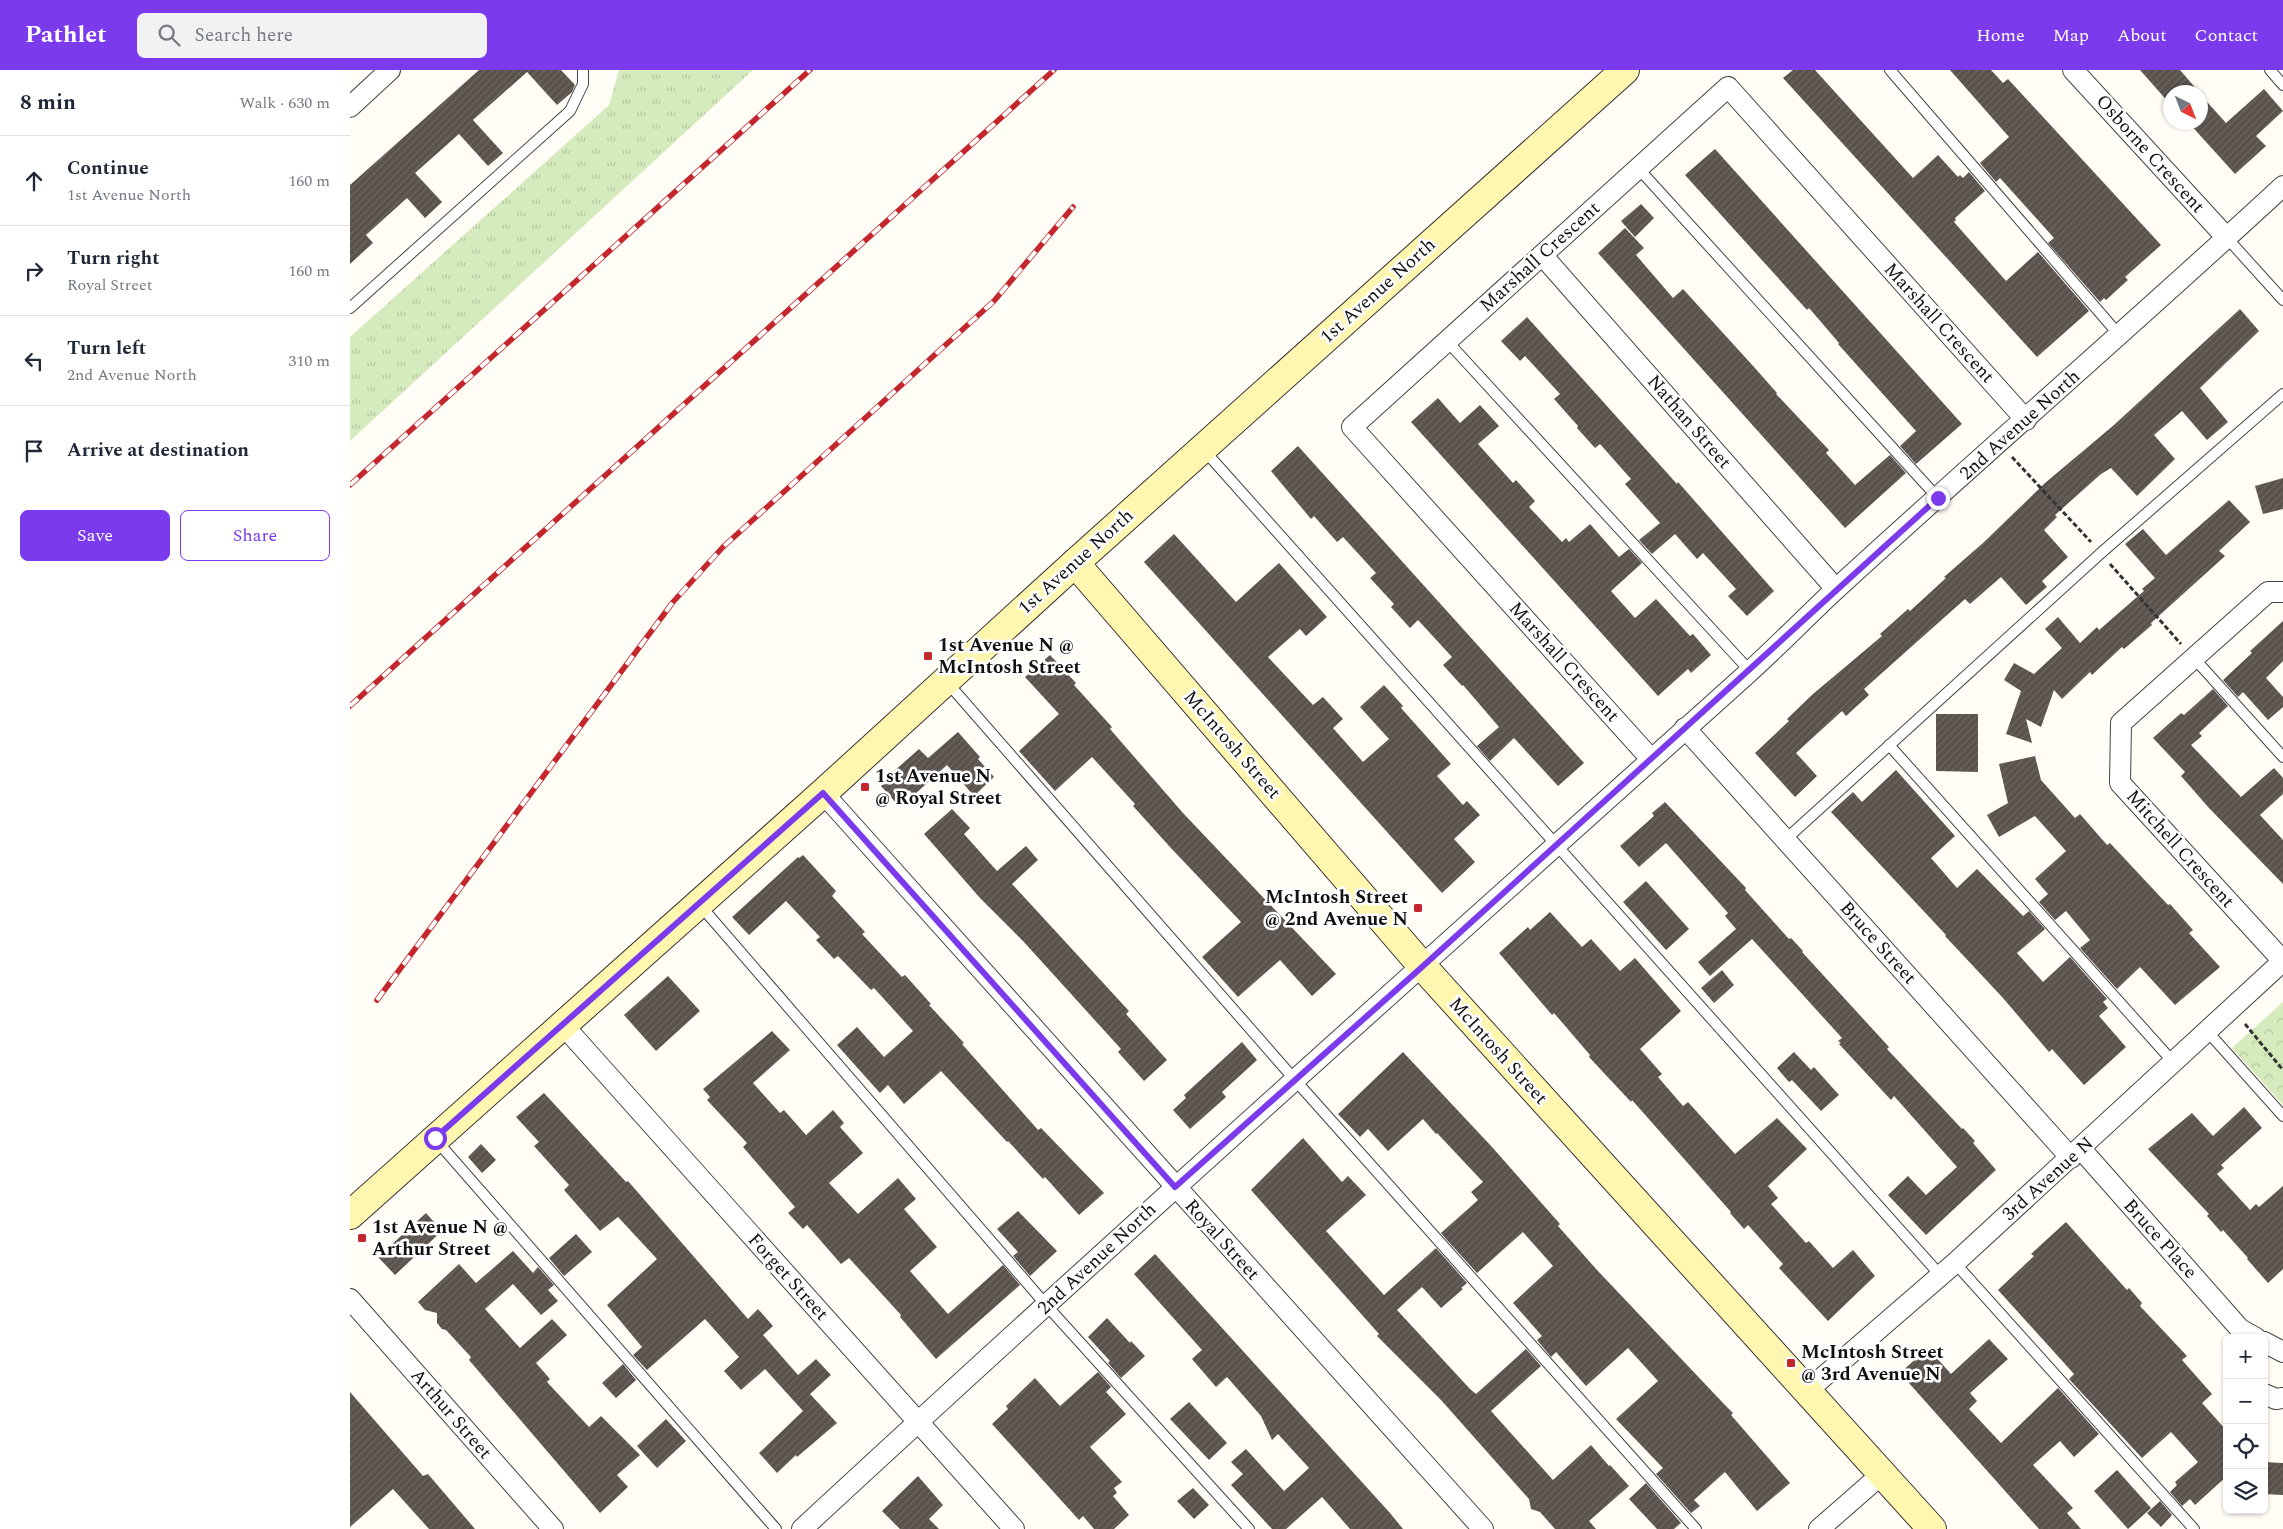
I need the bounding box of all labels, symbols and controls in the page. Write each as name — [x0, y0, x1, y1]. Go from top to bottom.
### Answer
search box — [137, 13, 487, 58]
text: Pathlet — [25, 17, 107, 53]
icon: search — [155, 21, 183, 49]
text: Search here — [195, 21, 293, 50]
text: Home — [1976, 22, 2025, 49]
text: Map — [2053, 22, 2089, 49]
text: About — [2117, 22, 2167, 49]
text: Contact — [2195, 22, 2258, 49]
north arrow — [2163, 85, 2208, 130]
text: 8 min — [20, 87, 76, 119]
street label: Osborne Crescent — [2088, 88, 2212, 220]
text: Walk · 630 m — [239, 91, 330, 115]
text: Continue — [67, 154, 149, 183]
icon: ahead — [20, 167, 48, 195]
text: 160 m — [288, 169, 330, 193]
text: 1st Avenue North — [67, 183, 191, 207]
street label: Marshall Crescent — [1473, 194, 1607, 319]
street label: 1st Avenue North — [1314, 231, 1442, 351]
text: Turn right — [67, 244, 160, 273]
street label: Marshall Crescent — [1877, 256, 2002, 390]
icon: right — [20, 257, 48, 285]
text: 160 m — [288, 259, 330, 283]
text: Royal Street — [67, 273, 152, 297]
text: Turn left — [67, 334, 146, 363]
icon: left — [20, 347, 48, 375]
text: 310 m — [288, 349, 330, 373]
text: 2nd Avenue North — [67, 363, 197, 387]
street label: 2nd Avenue North — [1953, 363, 2087, 487]
street label: Nathan Street — [1640, 368, 1738, 476]
text: Arrive at destination — [67, 436, 249, 465]
icon: arrive — [20, 437, 48, 465]
route end — [1927, 487, 1950, 510]
street label: 1st Avenue North — [1012, 502, 1140, 622]
button: Save — [20, 510, 170, 561]
button: Share — [180, 510, 330, 561]
street label: Marshall Crescent — [1502, 595, 1627, 729]
place label: 1st Avenue N @ McIntosh Street — [938, 631, 1081, 682]
marker: 1st Avenue N @ McIntosh Street — [922, 650, 934, 662]
street label: McIntosh Street — [1176, 684, 1288, 806]
place label: 1st Avenue N @ Royal Street — [875, 762, 1002, 813]
marker: 1st Avenue N @ Royal Street — [859, 781, 871, 793]
street label: Mitchell Crescent — [2119, 783, 2241, 915]
place label: McIntosh Street @ 2nd Avenue N — [1265, 883, 1408, 934]
street label: Bruce Street — [1833, 895, 1924, 991]
marker: McIntosh Street @ 2nd Avenue N — [1412, 902, 1424, 914]
street label: McIntosh Street — [1442, 991, 1555, 1112]
route start — [424, 1127, 447, 1150]
street label: 3rd Avenue N — [1996, 1130, 2100, 1228]
street label: Bruce Place — [2116, 1192, 2204, 1286]
street label: Royal Street — [1177, 1193, 1267, 1288]
street label: 2nd Avenue North — [1031, 1196, 1163, 1322]
place label: 1st Avenue N @ Arthur Street — [372, 1213, 508, 1264]
street label: Forget Street — [741, 1227, 836, 1328]
marker: 1st Avenue N @ Arthur Street — [356, 1232, 368, 1244]
map controls — [2223, 1334, 2268, 1514]
button: + — [2223, 1334, 2268, 1379]
place label: McIntosh Street @ 3rd Avenue N — [1801, 1338, 1944, 1389]
marker: McIntosh Street @ 3rd Avenue N — [1785, 1357, 1797, 1369]
street label: Arthur Street — [403, 1362, 499, 1466]
button: − — [2223, 1379, 2268, 1424]
button: locate — [2223, 1424, 2268, 1469]
button: layers — [2223, 1469, 2268, 1514]

